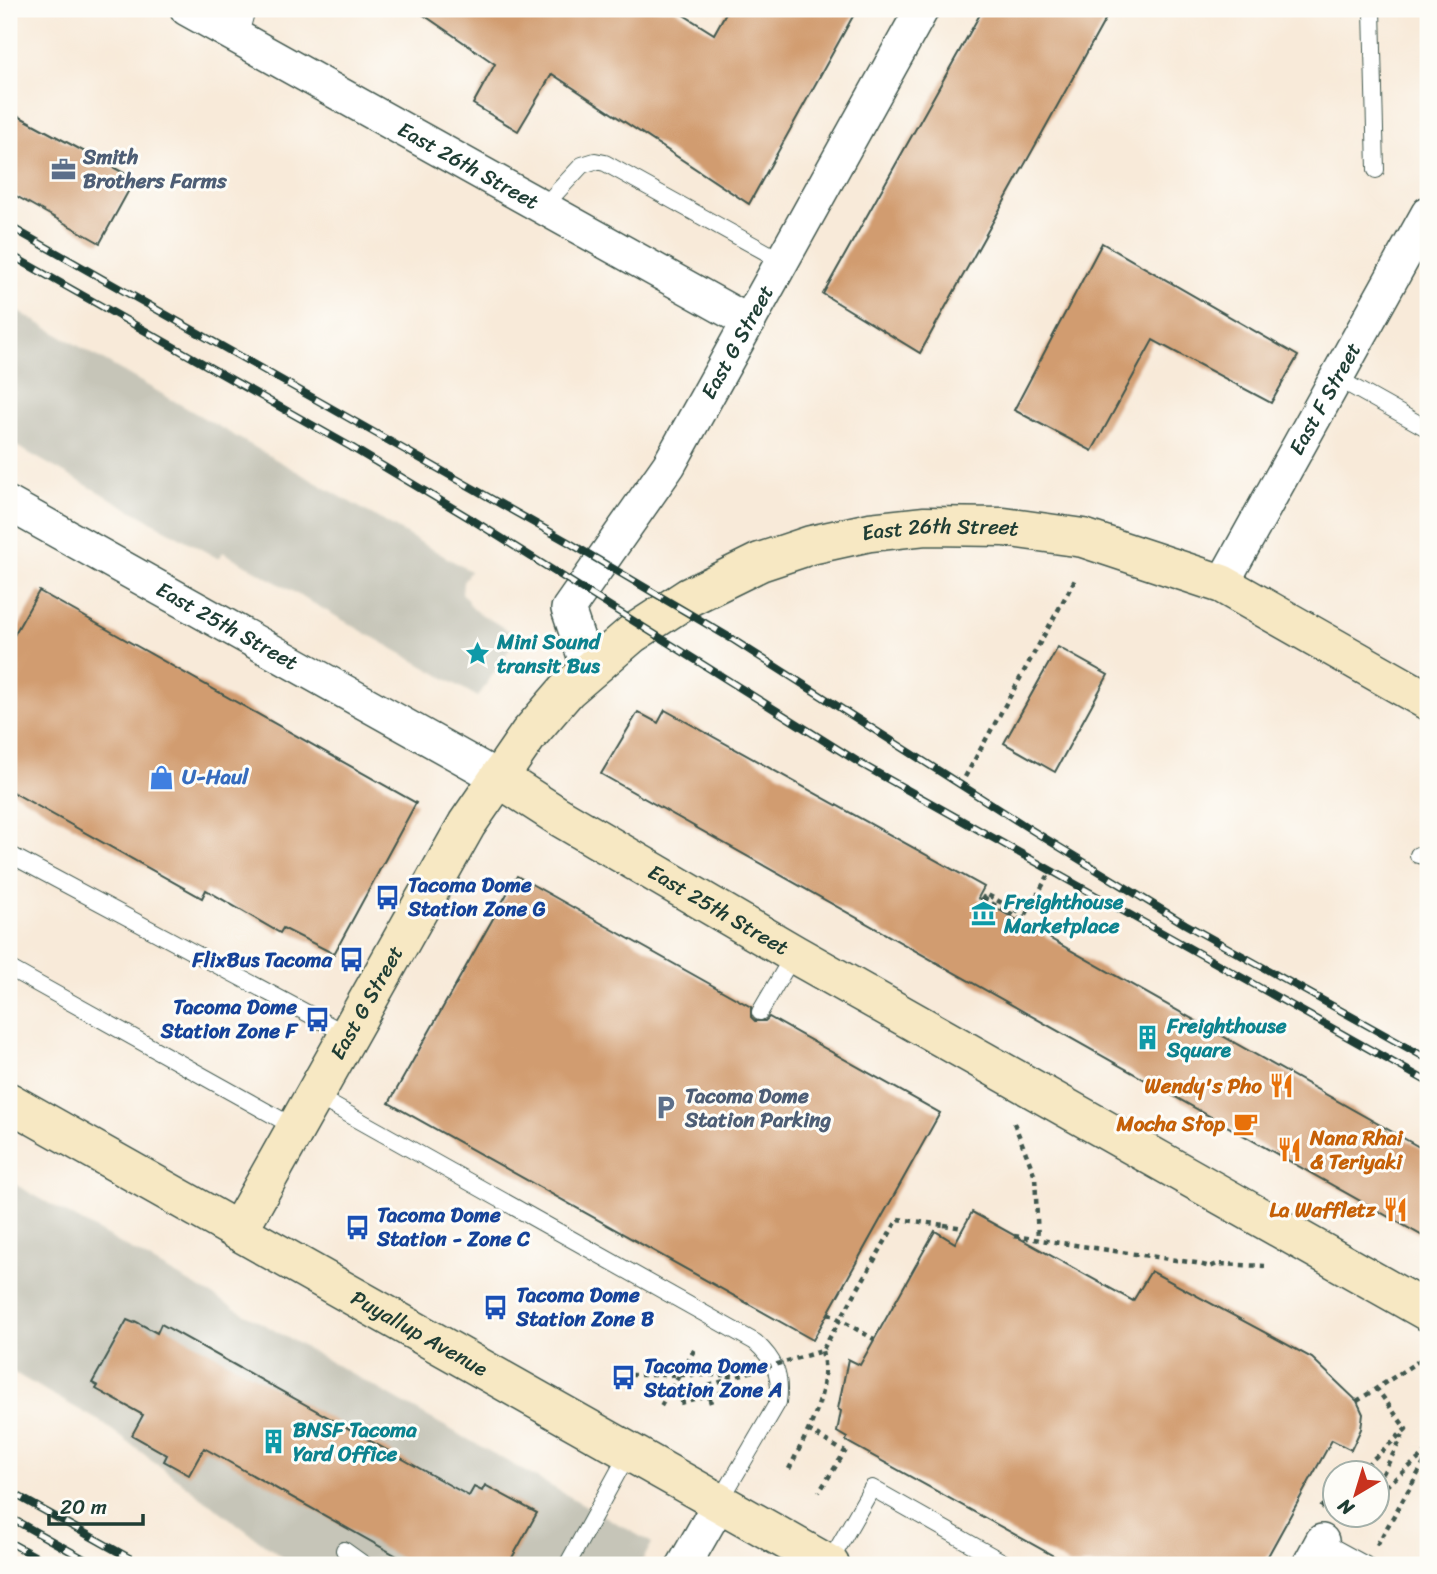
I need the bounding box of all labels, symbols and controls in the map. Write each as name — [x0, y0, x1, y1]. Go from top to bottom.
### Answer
street label: East 26th Street — [390, 111, 546, 221]
place label: Smith Brothers Farms — [82, 138, 227, 200]
office icon: Smith Brothers Farms — [49, 155, 77, 183]
street label: East G Street — [690, 278, 784, 406]
street label: East F Street — [1278, 335, 1372, 462]
street label: East 26th Street — [858, 507, 1021, 552]
street label: East 25th Street — [149, 571, 306, 681]
place label: Mini Sound transit Bus — [496, 623, 602, 685]
place icon: Mini Sound transit Bus — [463, 640, 491, 668]
place label: U-Haul — [182, 758, 249, 796]
shop icon: U-Haul — [148, 763, 176, 791]
street label: East 25th Street — [641, 853, 796, 966]
place label: Tacoma Dome Station Zone G — [407, 866, 546, 928]
bus stop icon: Tacoma Dome Station Zone G — [374, 883, 402, 911]
place label: Freighthouse Marketplace — [1003, 883, 1124, 945]
museum icon: Freighthouse Marketplace — [970, 900, 998, 928]
street label: East G Street — [319, 938, 414, 1067]
place label: FlixBus Tacoma — [191, 941, 333, 979]
bus stop icon: FlixBus Tacoma — [338, 946, 366, 974]
place label: Tacoma Dome Station Zone F — [160, 988, 300, 1050]
bus stop icon: Tacoma Dome Station Zone F — [303, 1005, 331, 1033]
place label: Freighthouse Square — [1166, 1007, 1287, 1069]
building icon: Freighthouse Square — [1133, 1024, 1161, 1052]
place label: Wendy's Pho — [1144, 1067, 1262, 1105]
restaurant icon: Wendy's Pho — [1268, 1072, 1296, 1100]
place label: Tacoma Dome Station Parking — [684, 1077, 831, 1139]
parking icon: Tacoma Dome Station Parking — [651, 1094, 679, 1122]
place label: Mocha Stop — [1116, 1105, 1226, 1143]
cafe icon: Mocha Stop — [1231, 1110, 1259, 1138]
place label: Nana Rhai & Teriyaki — [1309, 1119, 1404, 1181]
restaurant icon: Nana Rhai & Teriyaki — [1276, 1136, 1304, 1164]
place label: La Waffletz — [1269, 1191, 1377, 1229]
place label: Tacoma Dome Station - Zone C — [376, 1196, 531, 1258]
restaurant icon: La Waffletz — [1382, 1196, 1410, 1224]
bus stop icon: Tacoma Dome Station - Zone C — [343, 1213, 371, 1241]
place label: Tacoma Dome Station Zone B — [515, 1276, 655, 1338]
street label: Puyallup Avenue — [344, 1279, 495, 1387]
bus stop icon: Tacoma Dome Station Zone B — [482, 1293, 510, 1321]
place label: Tacoma Dome Station Zone A — [643, 1347, 783, 1409]
bus stop icon: Tacoma Dome Station Zone A — [610, 1364, 638, 1392]
place label: BNSF Tacoma Yard Office — [293, 1411, 417, 1473]
building icon: BNSF Tacoma Yard Office — [259, 1428, 287, 1456]
north arrow — [1322, 1458, 1392, 1528]
scale bar — [49, 1483, 144, 1527]
text: 20 m — [60, 1488, 107, 1526]
text: N — [1330, 1489, 1362, 1525]

